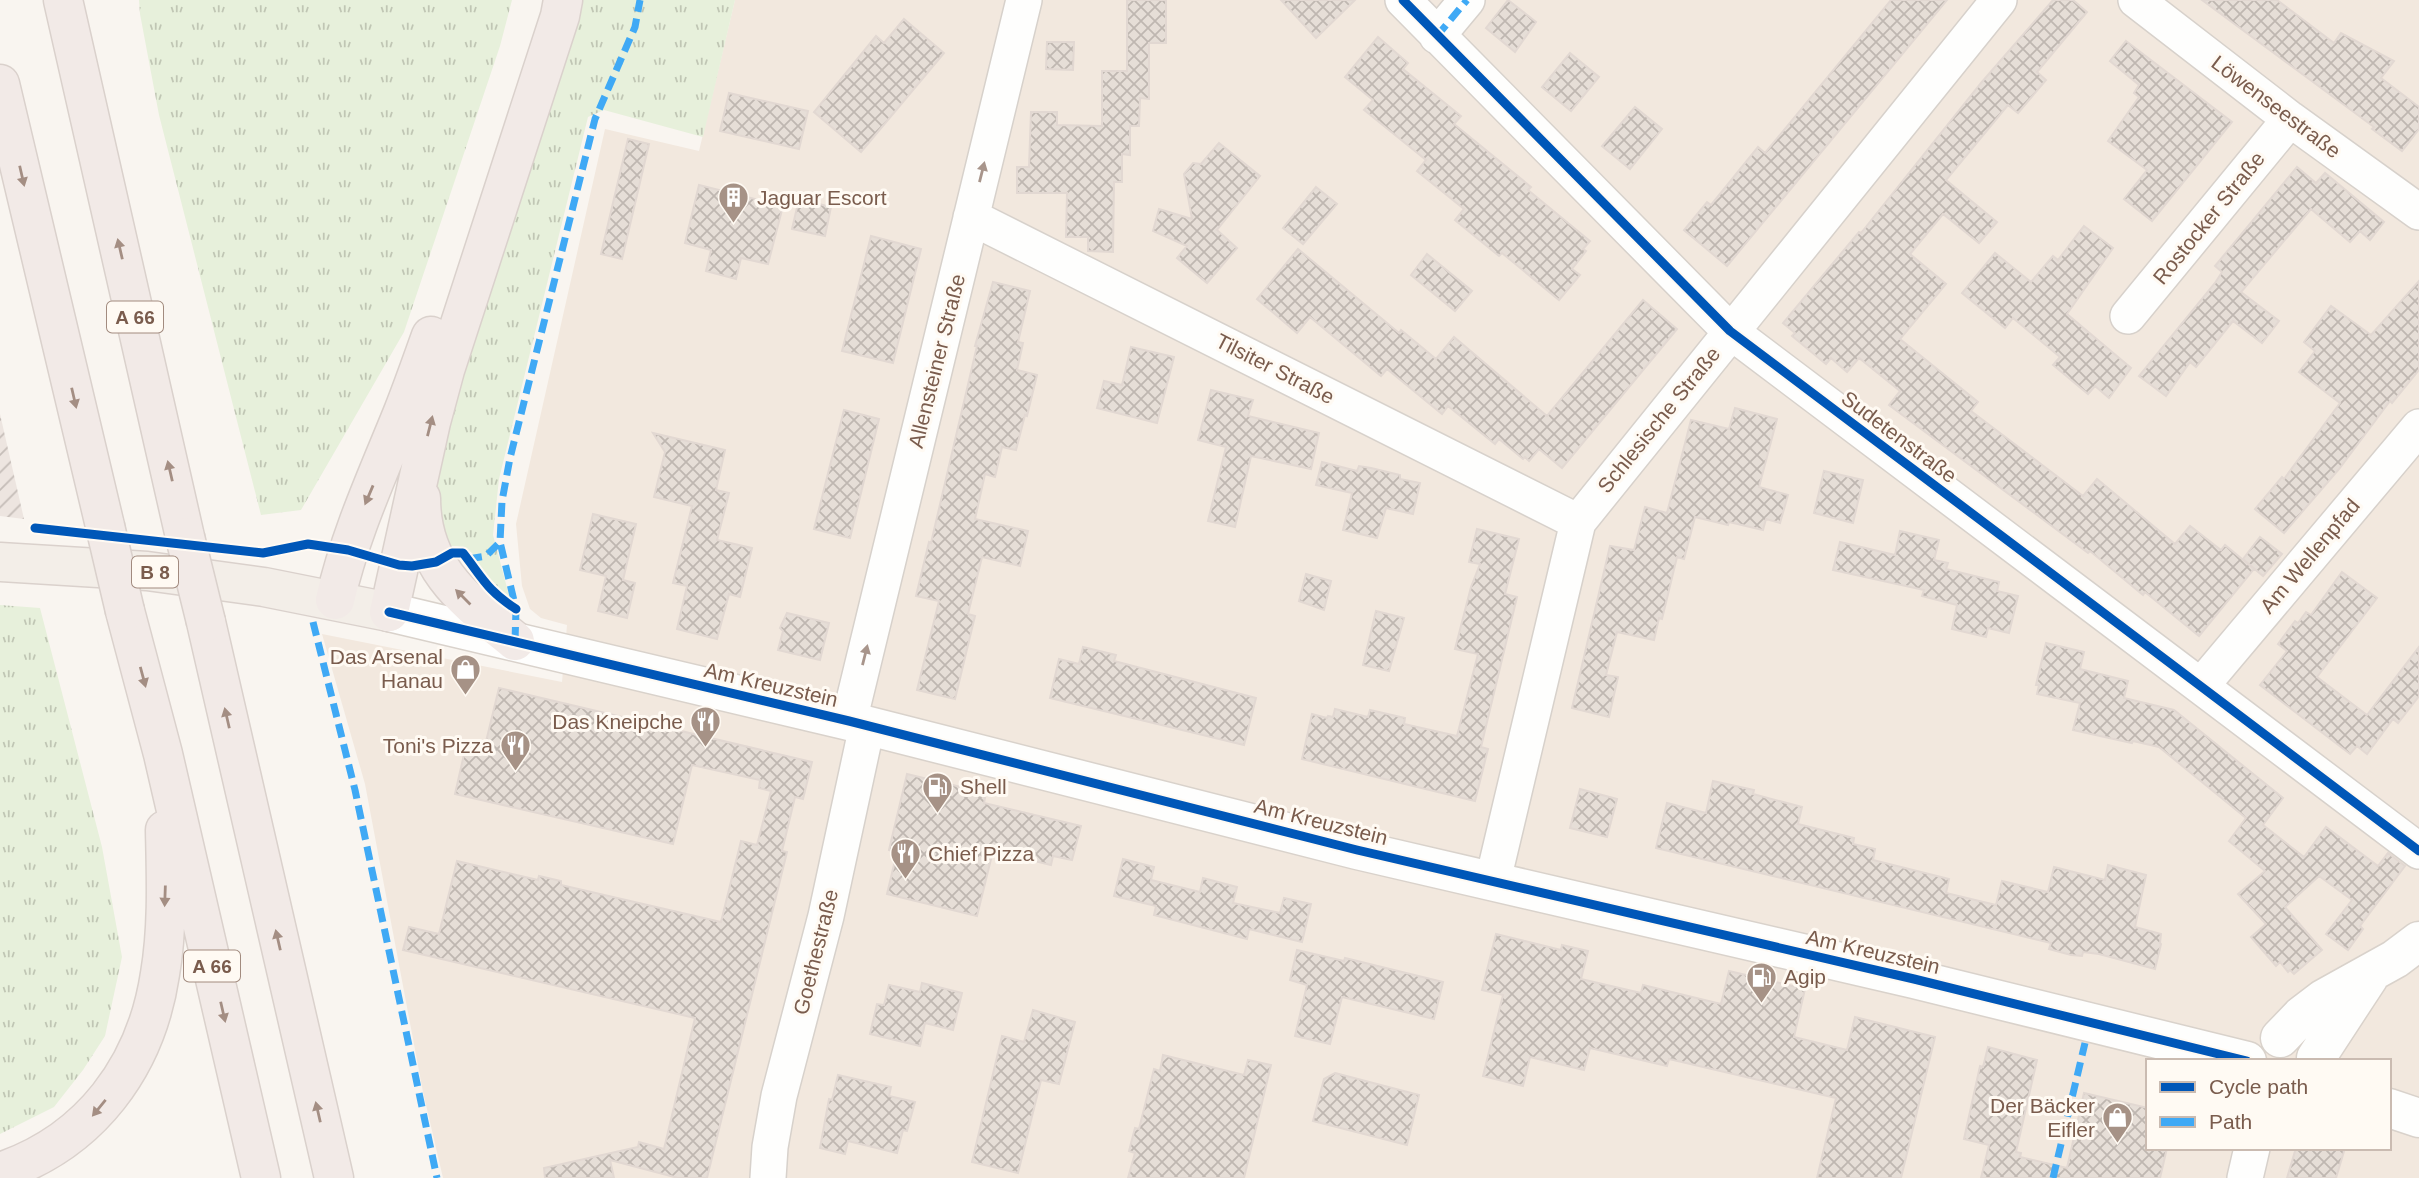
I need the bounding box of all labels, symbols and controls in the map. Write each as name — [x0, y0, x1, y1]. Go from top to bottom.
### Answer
street label: Löwenseestraße — [2207, 51, 2345, 163]
street label: Rostocker Straße — [2148, 147, 2269, 288]
one-way arrow — [977, 161, 988, 183]
one-way arrow — [17, 166, 28, 188]
building icon: Jaguar Escort — [717, 181, 751, 225]
place label: Jaguar Escort — [757, 186, 887, 209]
one-way arrow — [114, 238, 125, 260]
street label: Allensteiner Straße — [904, 271, 969, 450]
road number: A 66 — [107, 302, 163, 332]
street label: Tilsiter Straße — [1212, 329, 1338, 408]
street label: Schlesische Straße — [1593, 342, 1724, 497]
street label: Sudetenstraße — [1837, 386, 1961, 487]
one-way arrow — [69, 387, 80, 409]
one-way arrow — [425, 414, 436, 436]
one-way arrow — [164, 460, 175, 482]
one-way arrow — [363, 485, 374, 506]
street label: Am Wellenpfad — [2255, 494, 2364, 617]
road number: B 8 — [132, 556, 178, 587]
one-way arrow — [455, 589, 472, 606]
one-way arrow — [860, 644, 871, 666]
place label: Das Arsenal Hanau — [330, 645, 443, 692]
shop icon: Das Arsenal Hanau — [449, 652, 483, 696]
street label: Am Kreuzstein — [702, 658, 840, 711]
one-way arrow — [138, 666, 149, 688]
restaurant icon: Das Kneipche — [689, 705, 723, 749]
one-way arrow — [222, 707, 233, 729]
place label: Das Kneipche — [552, 710, 683, 733]
restaurant icon: Toni's Pizza — [499, 729, 533, 773]
place label: Toni's Pizza — [383, 734, 493, 757]
fuel station icon: Shell — [920, 770, 954, 814]
place label: Shell — [960, 775, 1007, 798]
street label: Am Kreuzstein — [1252, 794, 1390, 849]
restaurant icon: Chief Pizza — [888, 837, 922, 881]
place label: Chief Pizza — [928, 842, 1035, 865]
one-way arrow — [159, 885, 170, 907]
street label: Goethestraße — [789, 887, 842, 1017]
street label: Am Kreuzstein — [1804, 925, 1942, 978]
one-way arrow — [272, 928, 283, 950]
road number: A 66 — [184, 950, 240, 982]
fuel station icon: Agip — [1744, 960, 1778, 1004]
place label: Agip — [1784, 965, 1826, 988]
one-way arrow — [218, 1001, 229, 1023]
legend — [2146, 1059, 2391, 1150]
text: Cycle path — [2209, 1075, 2308, 1098]
place label: Der Bäcker Eifler — [1990, 1094, 2095, 1141]
one-way arrow — [92, 1098, 107, 1116]
one-way arrow — [312, 1100, 323, 1122]
shop icon: Der Bäcker Eifler — [2101, 1101, 2135, 1145]
text: Path — [2209, 1110, 2252, 1133]

